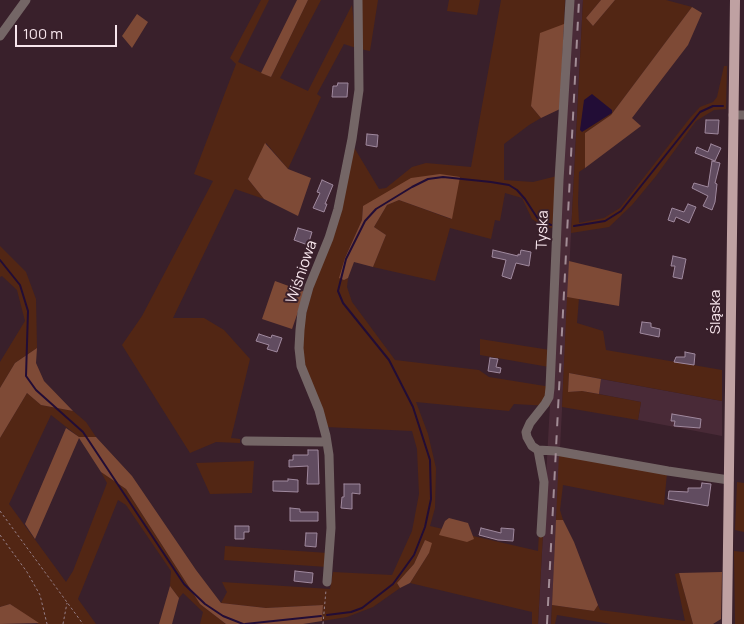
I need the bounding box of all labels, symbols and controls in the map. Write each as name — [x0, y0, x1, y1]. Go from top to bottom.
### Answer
scale bar — [18, 15, 120, 47]
text: 100 m — [23, 23, 63, 44]
street label: Tyska — [533, 210, 553, 250]
street label: Wiśniowa — [283, 238, 321, 306]
street label: Śląska — [707, 290, 725, 334]

